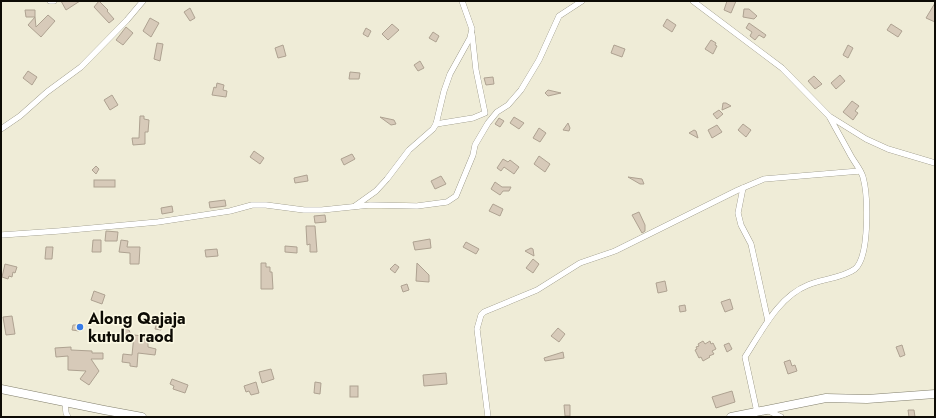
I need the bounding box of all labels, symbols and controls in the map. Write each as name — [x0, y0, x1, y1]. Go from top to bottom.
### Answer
place label: Along Qajaja kutulo raod — [87, 307, 186, 348]
marker: Along Qajaja kutulo raod — [75, 322, 85, 332]

